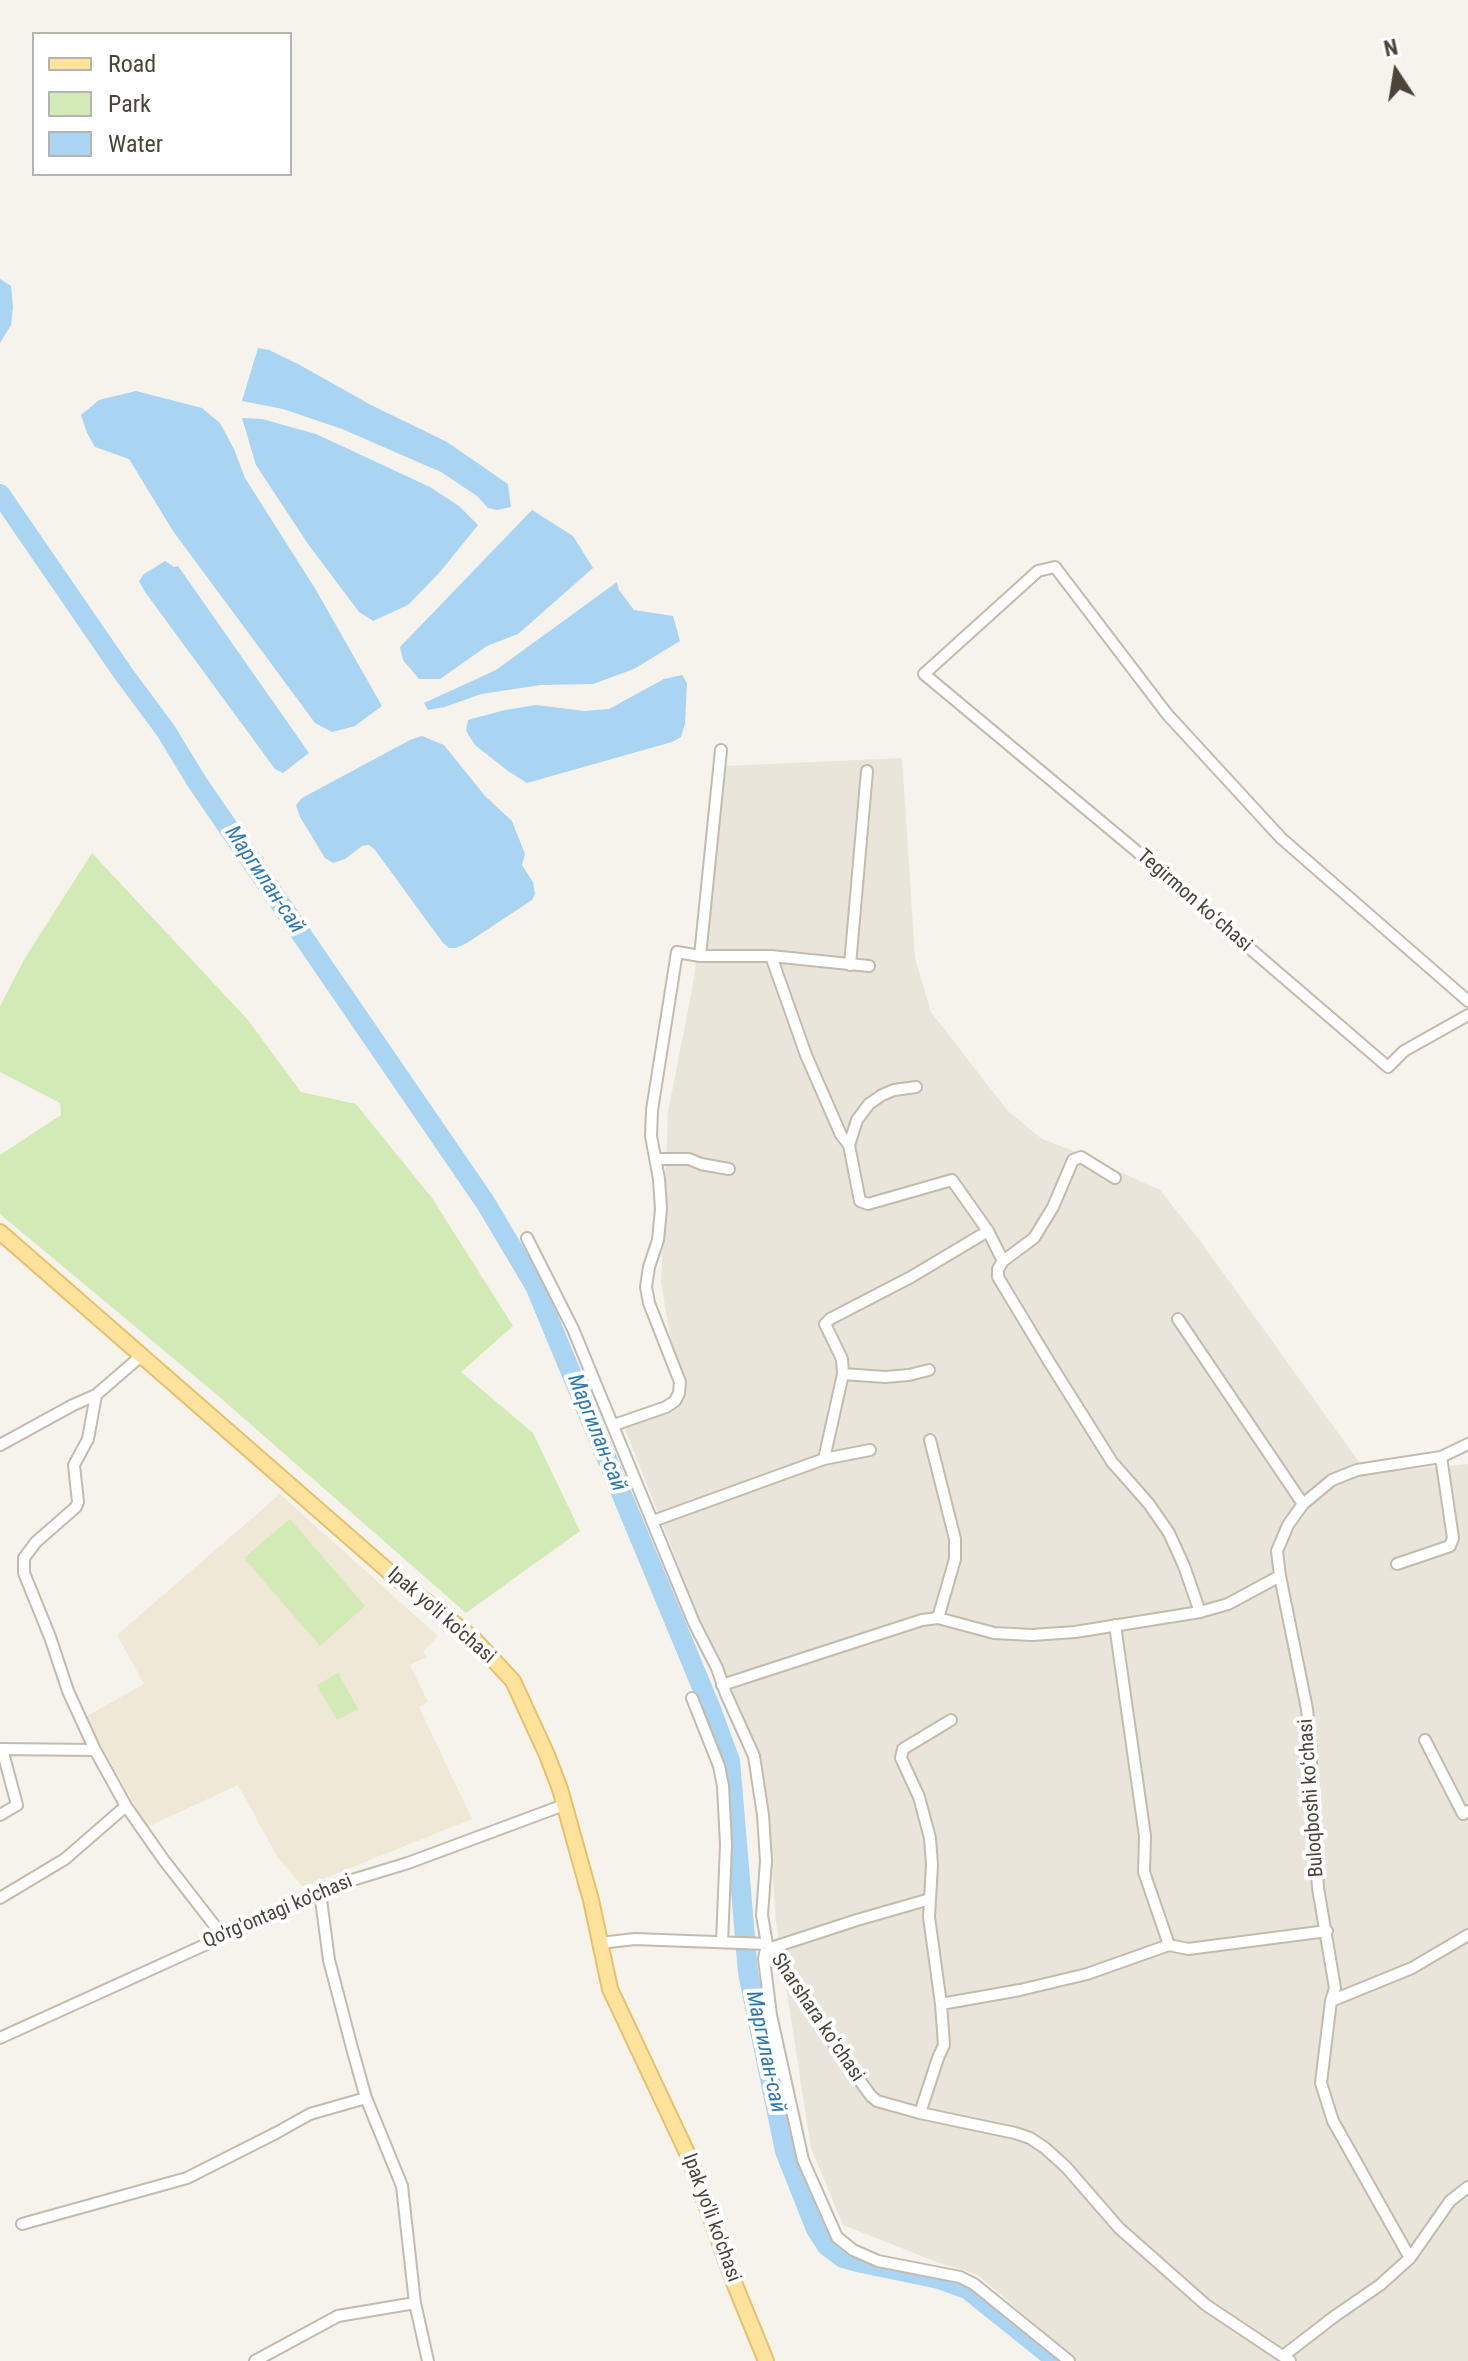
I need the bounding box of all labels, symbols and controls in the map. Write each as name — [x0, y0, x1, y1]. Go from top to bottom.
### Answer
legend — [32, 32, 292, 176]
north arrow — [1356, 32, 1436, 112]
text: N — [1382, 34, 1400, 62]
text: Road — [108, 50, 156, 78]
text: Park — [108, 90, 151, 118]
text: Water — [108, 130, 163, 158]
water label: Маргилан-сай — [218, 821, 310, 939]
street label: Tegirmon koʻchasi — [1132, 845, 1256, 957]
water label: Маргилан-сай — [561, 1371, 631, 1495]
street label: Ipak yo'li ko'chasi — [382, 1563, 500, 1669]
street label: Buloqboshi koʻchasi — [1294, 1718, 1330, 1878]
street label: Qo'rg'ontagi ko'chasi — [200, 1870, 356, 1954]
street label: Sharshara koʻchasi — [765, 1949, 869, 2087]
water label: Маргилан-сай — [739, 1989, 791, 2115]
street label: Ipak yo'li ko'chasi — [677, 2150, 745, 2286]

